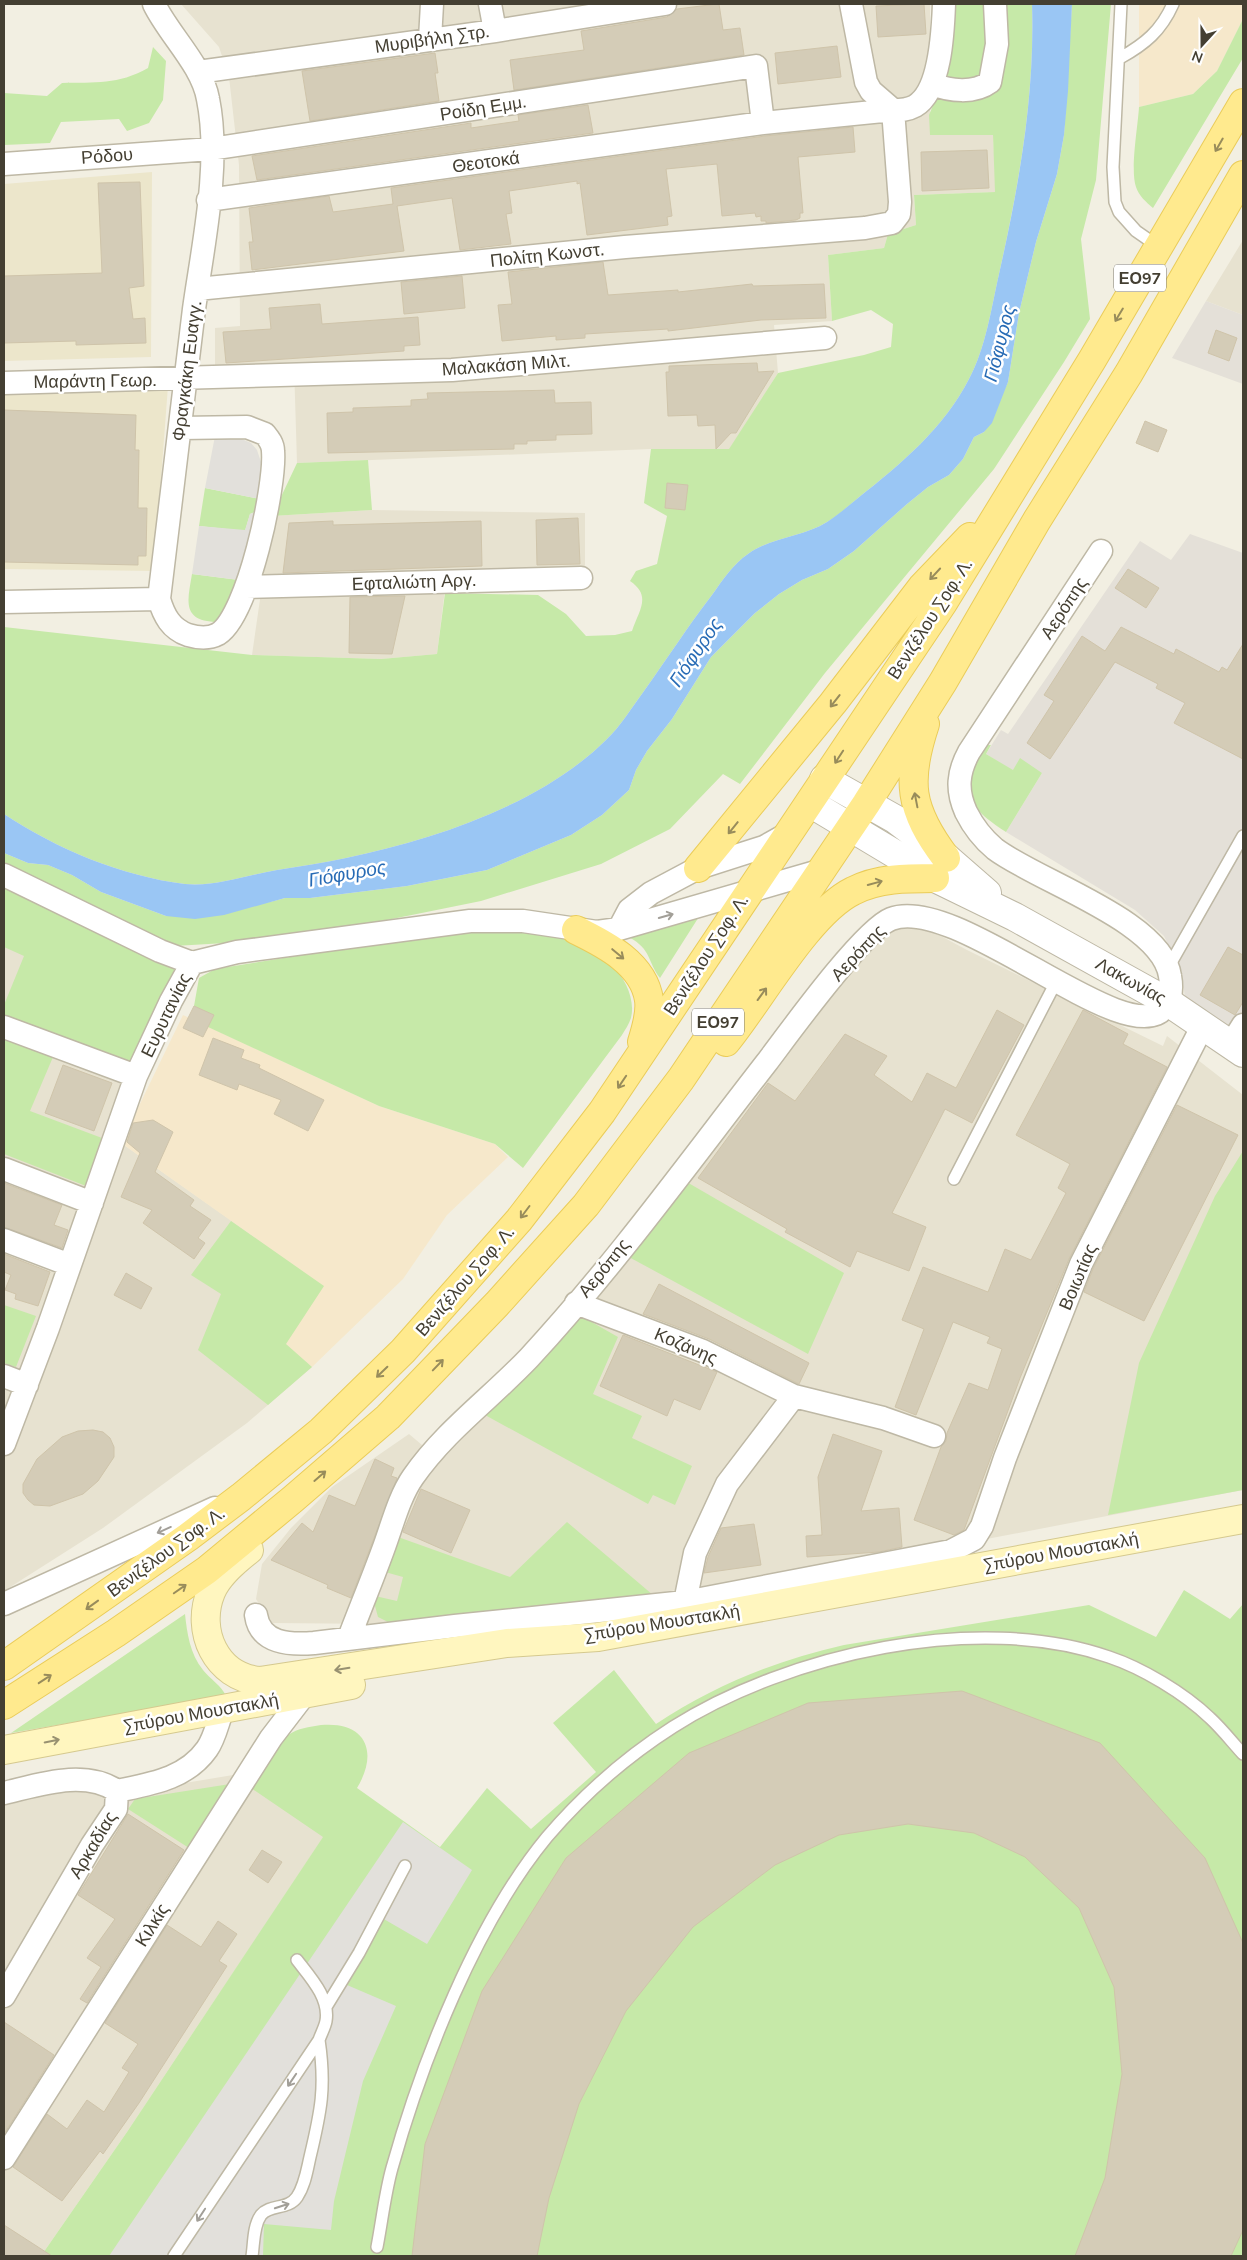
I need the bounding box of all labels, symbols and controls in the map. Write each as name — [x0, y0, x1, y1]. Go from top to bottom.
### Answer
street label: Μυριβήλη Στρ. — [373, 19, 491, 59]
north arrow — [1177, 20, 1227, 70]
text: N — [1189, 46, 1206, 67]
street label: Ροίδη Εμμ. — [438, 89, 528, 127]
one-way arrow — [1214, 137, 1223, 152]
street label: Ρόδου — [80, 142, 134, 170]
street label: Θεοτοκά — [451, 145, 521, 179]
street label: Πολίτη Κωνστ. — [489, 237, 605, 273]
road number: ΕΟ97 — [1114, 264, 1166, 292]
street label: Φραγκάκη Ευαγγ. — [166, 299, 208, 443]
water label: Γιόφυρος — [978, 301, 1022, 384]
one-way arrow — [1113, 308, 1123, 322]
street label: Μαλακάση Μιλτ. — [441, 349, 571, 381]
street label: Μαράντη Γεωρ. — [33, 368, 157, 394]
street label: Βενιζέλου Σοφ. Λ. — [882, 554, 978, 684]
one-way arrow — [929, 567, 941, 580]
street label: Εφταλιώτη Αργ. — [351, 568, 477, 596]
street label: Αερόπης — [1035, 572, 1093, 644]
water label: Γιόφυρος — [663, 612, 729, 692]
one-way arrow — [829, 694, 840, 707]
one-way arrow — [834, 750, 844, 764]
one-way arrow — [910, 792, 920, 808]
one-way arrow — [728, 821, 739, 834]
water label: Γιόφυρος — [306, 854, 389, 894]
one-way arrow — [867, 878, 883, 887]
street label: Βενιζέλου Σοφ. Λ. — [658, 890, 754, 1020]
one-way arrow — [657, 910, 673, 920]
street label: Αερόπης — [826, 919, 891, 987]
one-way arrow — [611, 949, 624, 960]
street label: Λακωνίας — [1091, 952, 1171, 1010]
street label: Ευρυτανίας — [135, 968, 197, 1061]
one-way arrow — [756, 988, 767, 1001]
road number: ΕΟ97 — [692, 1009, 744, 1036]
one-way arrow — [617, 1074, 627, 1088]
one-way arrow — [520, 1205, 530, 1219]
street label: Βενιζέλου Σοφ. Λ. — [410, 1220, 520, 1342]
street label: Αερόπης — [573, 1233, 635, 1303]
street label: Βοιωτίας — [1053, 1240, 1103, 1314]
street label: Κοζάνης — [651, 1322, 722, 1370]
one-way arrow — [432, 1359, 444, 1371]
one-way arrow — [375, 1366, 388, 1378]
one-way arrow — [313, 1471, 326, 1482]
street label: Βενιζέλου Σοφ. Λ. — [102, 1501, 230, 1603]
one-way arrow — [157, 1526, 172, 1536]
street label: Σπύρου Μουστακλή — [982, 1527, 1140, 1577]
one-way arrow — [173, 1584, 187, 1594]
street label: Σπύρου Μουστακλή — [583, 1599, 741, 1647]
one-way arrow — [85, 1600, 99, 1610]
one-way arrow — [334, 1664, 350, 1674]
one-way arrow — [37, 1674, 51, 1684]
street label: Σπύρου Μουστακλή — [122, 1688, 280, 1738]
one-way arrow — [43, 1736, 59, 1745]
street label: Αρκαδίας — [64, 1807, 123, 1883]
street label: Κιλκίς — [129, 1899, 175, 1951]
one-way arrow — [287, 2073, 297, 2087]
one-way arrow — [274, 2200, 290, 2210]
one-way arrow — [196, 2208, 206, 2222]

